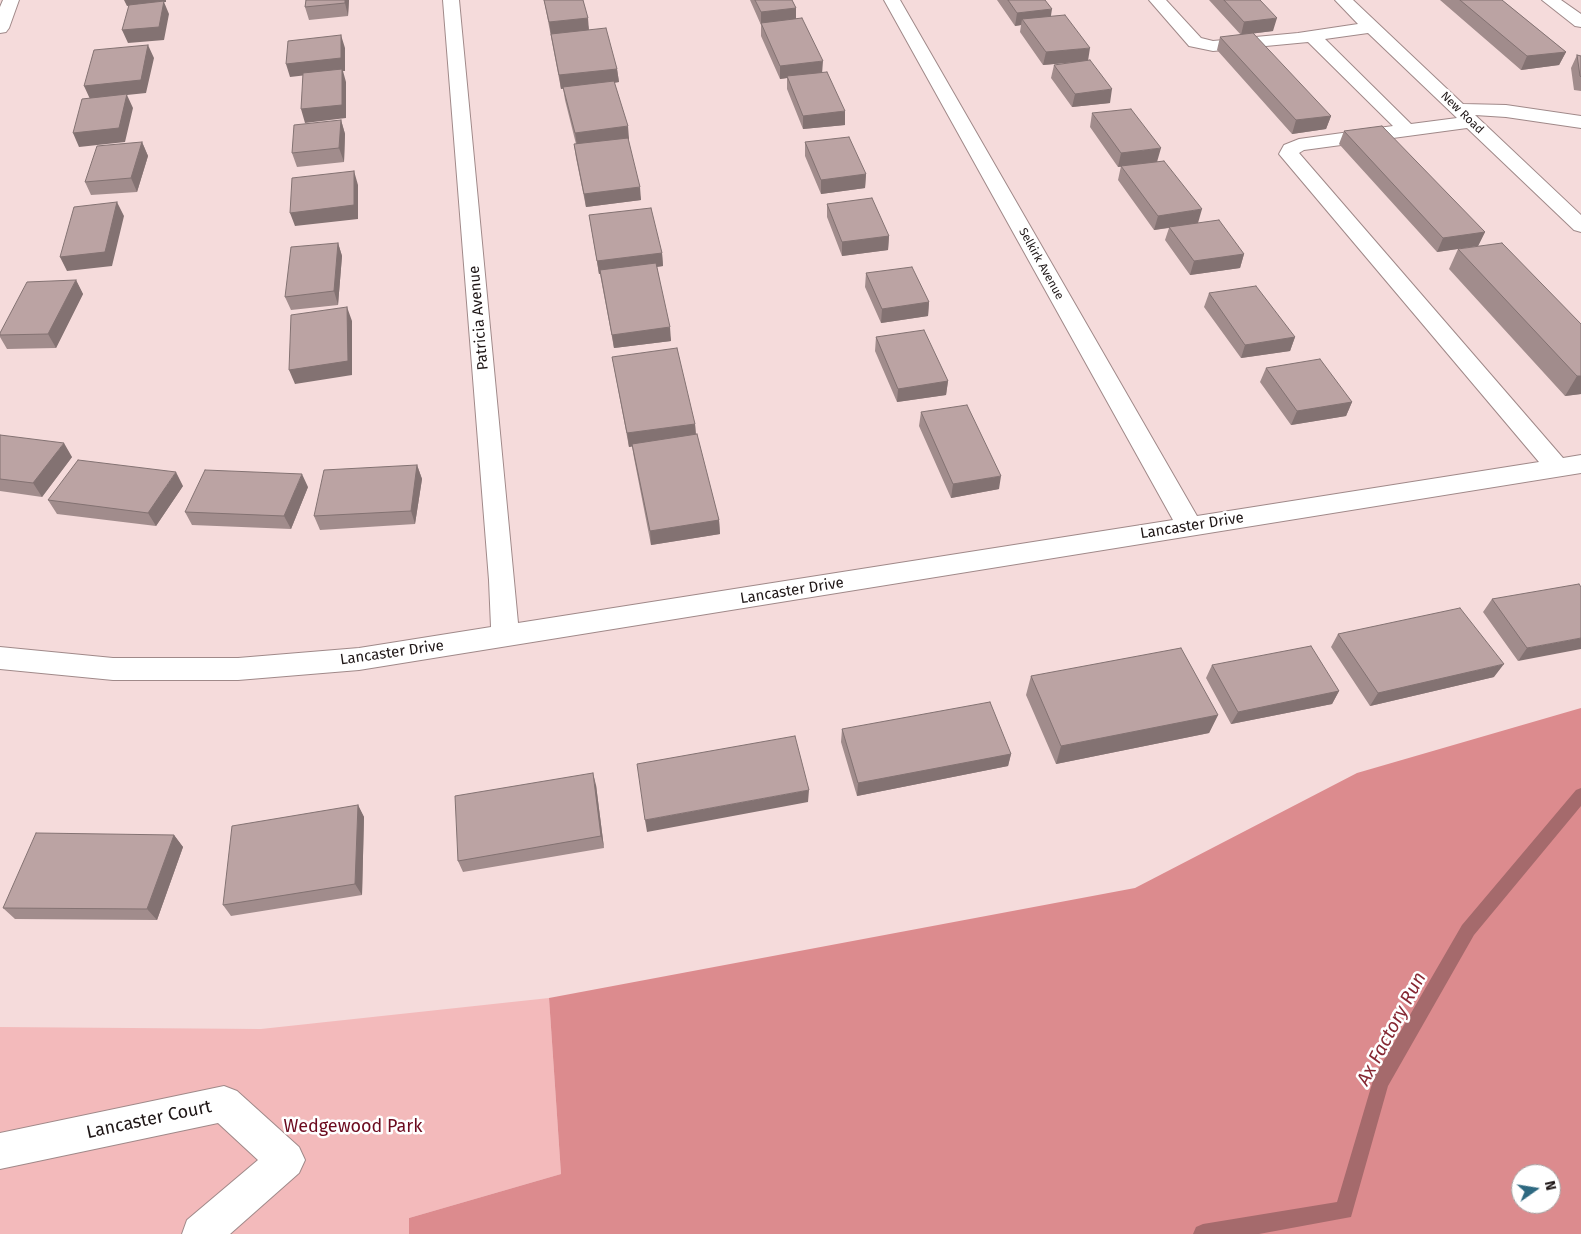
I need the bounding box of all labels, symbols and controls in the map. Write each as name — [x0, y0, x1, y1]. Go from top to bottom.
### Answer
street label: New Road — [1438, 89, 1486, 137]
street label: Selkirk Avenue — [1015, 226, 1067, 302]
street label: Patricia Avenue — [465, 265, 493, 371]
street label: Lancaster Drive — [1139, 509, 1245, 543]
street label: Lancaster Drive — [739, 574, 845, 608]
street label: Lancaster Drive — [339, 637, 445, 669]
water label: Ax Factory Run — [1353, 968, 1431, 1090]
street label: Lancaster Court — [84, 1096, 214, 1144]
park label: Wedgewood Park — [283, 1116, 423, 1138]
north arrow — [1511, 1164, 1561, 1214]
text: N — [1541, 1179, 1559, 1192]

